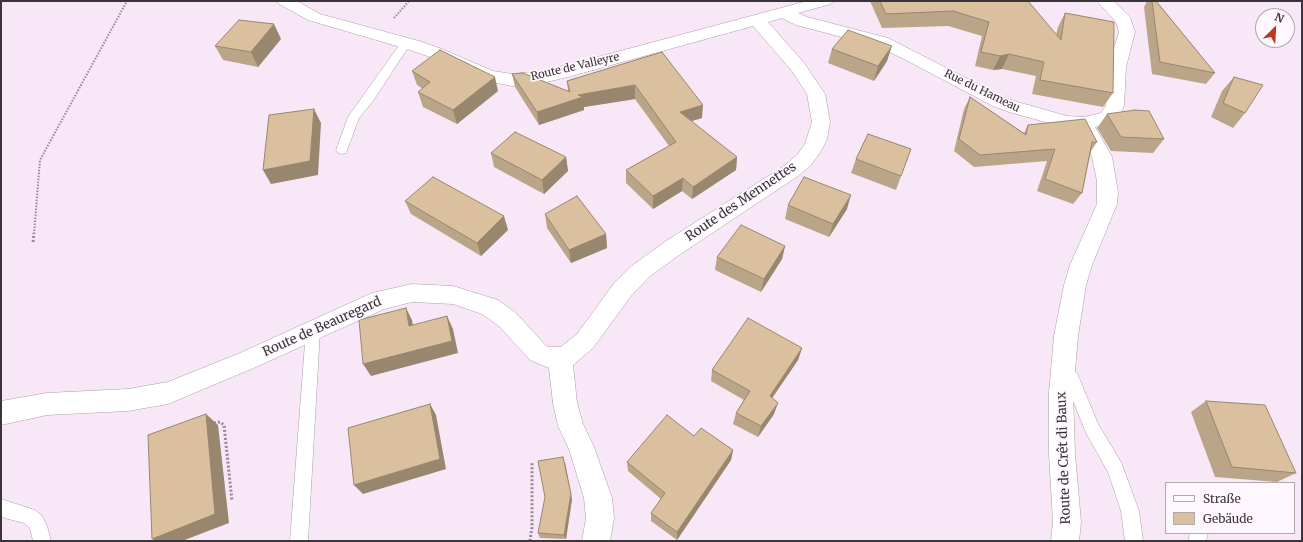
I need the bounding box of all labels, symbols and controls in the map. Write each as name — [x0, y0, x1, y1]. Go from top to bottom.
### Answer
north arrow — [1255, 8, 1295, 48]
text: N — [1273, 10, 1286, 26]
street label: Route de Valleyre — [529, 50, 621, 84]
street label: Rue du Hameau — [942, 67, 1022, 115]
street label: Route des Mennettes — [683, 159, 799, 245]
street label: Route de Beauregard — [260, 294, 384, 360]
street label: Route de Crêt di Baux — [1054, 391, 1074, 525]
legend — [1165, 482, 1295, 534]
text: Straße — [1203, 491, 1241, 506]
text: Gebäude — [1203, 511, 1253, 526]

